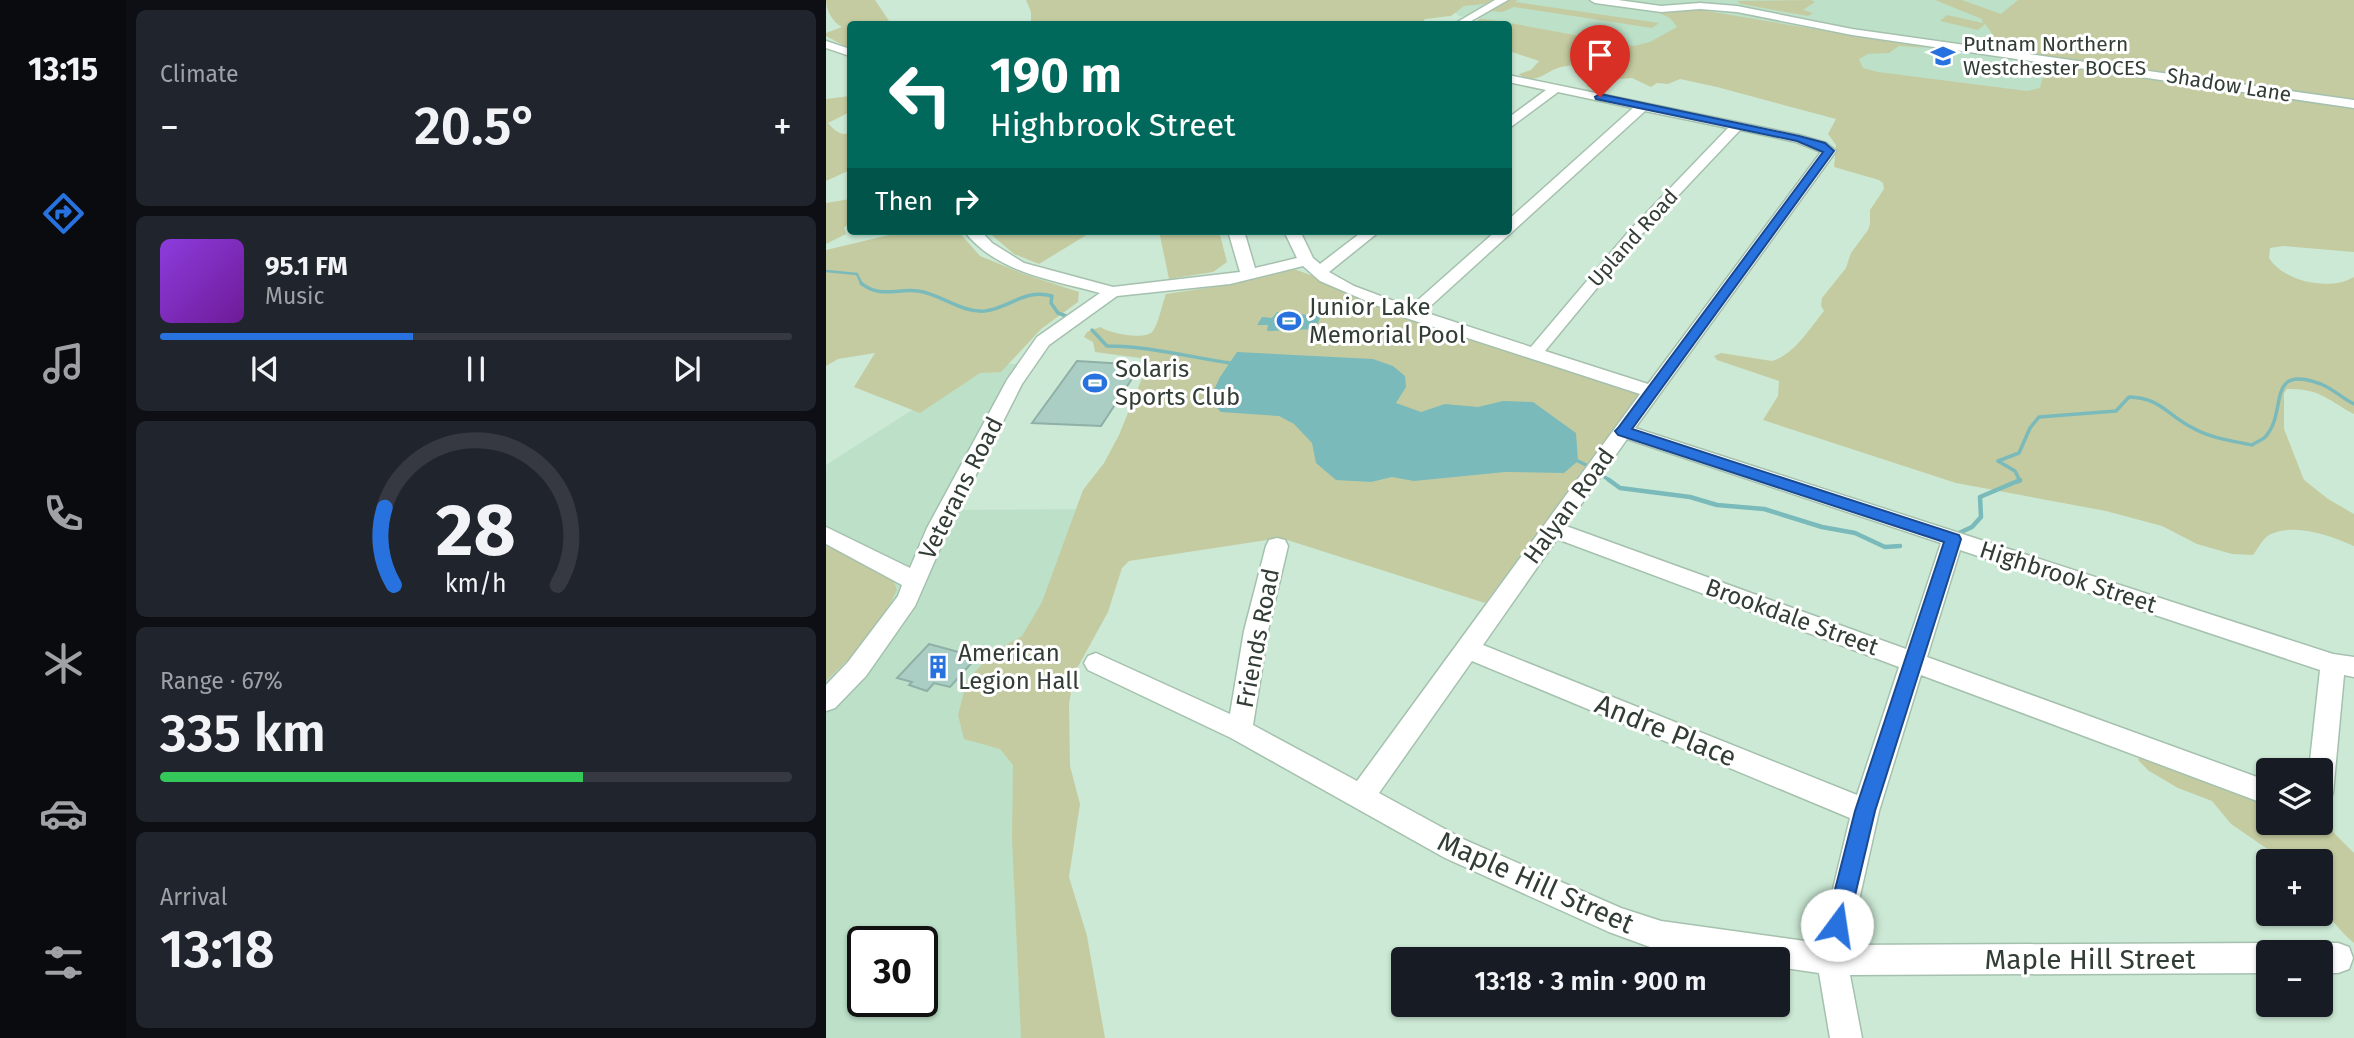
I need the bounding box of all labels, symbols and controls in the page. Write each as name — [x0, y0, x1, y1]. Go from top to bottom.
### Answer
pin — [1570, 25, 1630, 97]
place label: Putnam Northern Westchester BOCES — [1963, 31, 2146, 81]
icon: arrive — [1581, 36, 1619, 74]
school or university icon: Putnam Northern Westchester BOCES — [1929, 42, 1957, 70]
text: 190 m — [990, 46, 1122, 105]
icon: left — [875, 49, 966, 140]
text: 13:15 — [28, 50, 98, 88]
text: Climate — [160, 60, 239, 88]
street label: Shadow Lane — [2165, 62, 2293, 108]
text: 20.5° — [414, 95, 538, 158]
text: − — [160, 104, 179, 150]
text: + — [773, 104, 792, 150]
text: Highbrook Street — [990, 106, 1236, 144]
icon: right — [947, 182, 985, 220]
street label: Upland Road — [1582, 184, 1684, 292]
text: Then — [875, 186, 933, 217]
icon: directions — [39, 189, 88, 238]
text: 95.1 FM — [265, 251, 348, 282]
text: Music — [265, 282, 325, 310]
place label: Junior Lake Memorial Pool — [1309, 293, 1466, 349]
sports icon: Junior Lake Memorial Pool — [1275, 307, 1303, 335]
icon: music — [39, 339, 88, 388]
icon: previous — [246, 350, 284, 388]
icon: pause — [457, 350, 495, 388]
icon: next — [668, 350, 706, 388]
place label: Solaris Sports Club — [1115, 355, 1240, 411]
sports icon: Solaris Sports Club — [1081, 369, 1109, 397]
street label: Veterans Road — [913, 412, 1009, 564]
street label: Halyan Road — [1518, 443, 1620, 569]
text: 28 — [436, 487, 516, 574]
icon: phone — [39, 489, 88, 538]
street label: Highbrook Street — [1976, 535, 2160, 619]
street label: Friends Road — [1231, 566, 1285, 710]
text: km/h — [445, 569, 507, 599]
street label: Brookdale Street — [1702, 573, 1883, 661]
icon: climate — [39, 639, 88, 688]
place label: American Legion Hall — [958, 639, 1079, 695]
building icon: American Legion Hall — [924, 653, 952, 681]
text: Range · 67% — [160, 667, 283, 695]
street label: Andre Place — [1590, 687, 1741, 774]
text: 335 km — [160, 702, 326, 765]
map controls — [2256, 758, 2333, 1017]
button: layers — [2256, 758, 2333, 835]
icon: car — [39, 789, 88, 838]
street label: Maple Hill Street — [1433, 824, 1640, 941]
button: + — [2256, 849, 2333, 926]
text: Arrival — [160, 883, 227, 911]
position arrow — [1800, 888, 1874, 962]
text: 13:18 — [160, 918, 275, 981]
speed limit sign: 30 — [847, 926, 938, 1017]
icon: filters — [39, 938, 88, 987]
button: − — [2256, 940, 2333, 1017]
street label: Maple Hill Street — [1984, 943, 2196, 976]
text: 13:18 · 3 min · 900 m — [1474, 966, 1707, 997]

